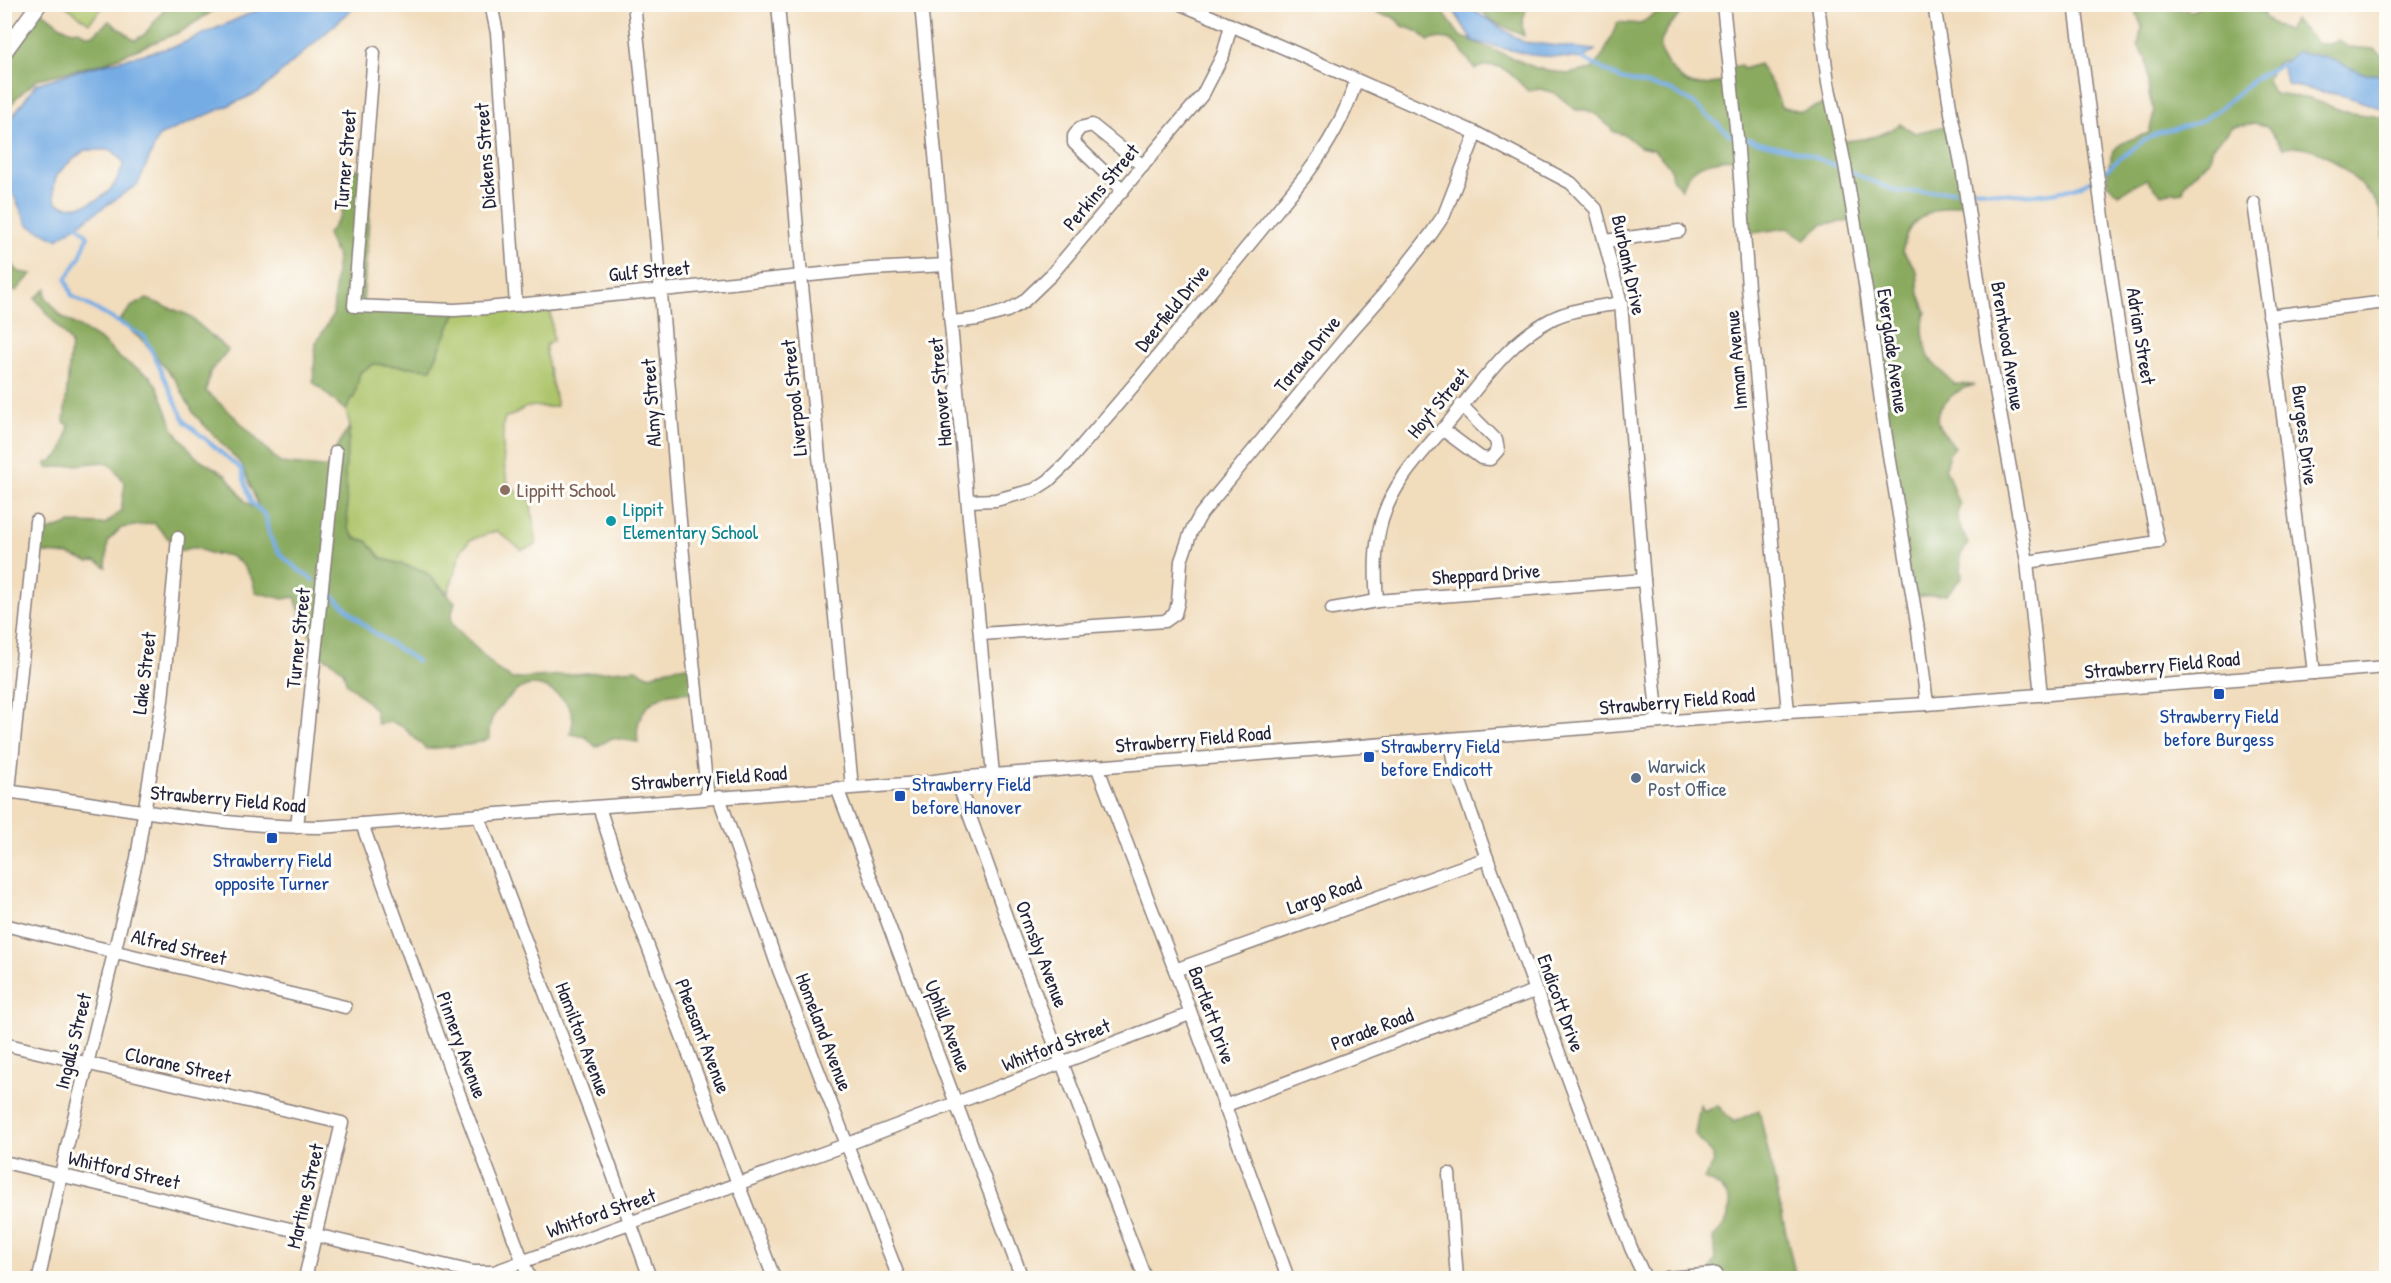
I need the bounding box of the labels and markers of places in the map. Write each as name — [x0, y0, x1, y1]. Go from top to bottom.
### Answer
place label: Lippitt School — [517, 476, 616, 503]
marker: Lippitt School — [498, 483, 512, 497]
place label: Lippit Elementary School — [623, 495, 759, 545]
marker: Lippit Elementary School — [604, 514, 618, 528]
marker: Strawberry Field before Burgess — [2212, 687, 2226, 701]
place label: Strawberry Field before Burgess — [2160, 702, 2278, 752]
place label: Strawberry Field before Endicott — [1381, 732, 1500, 782]
marker: Strawberry Field before Endicott — [1362, 750, 1376, 764]
place label: Warwick Post Office — [1648, 752, 1727, 802]
place label: Strawberry Field before Hanover — [912, 770, 1031, 820]
marker: Warwick Post Office — [1629, 771, 1643, 785]
marker: Strawberry Field before Hanover — [893, 789, 907, 803]
marker: Strawberry Field opposite Turner — [265, 831, 279, 845]
place label: Strawberry Field opposite Turner — [213, 846, 331, 896]

